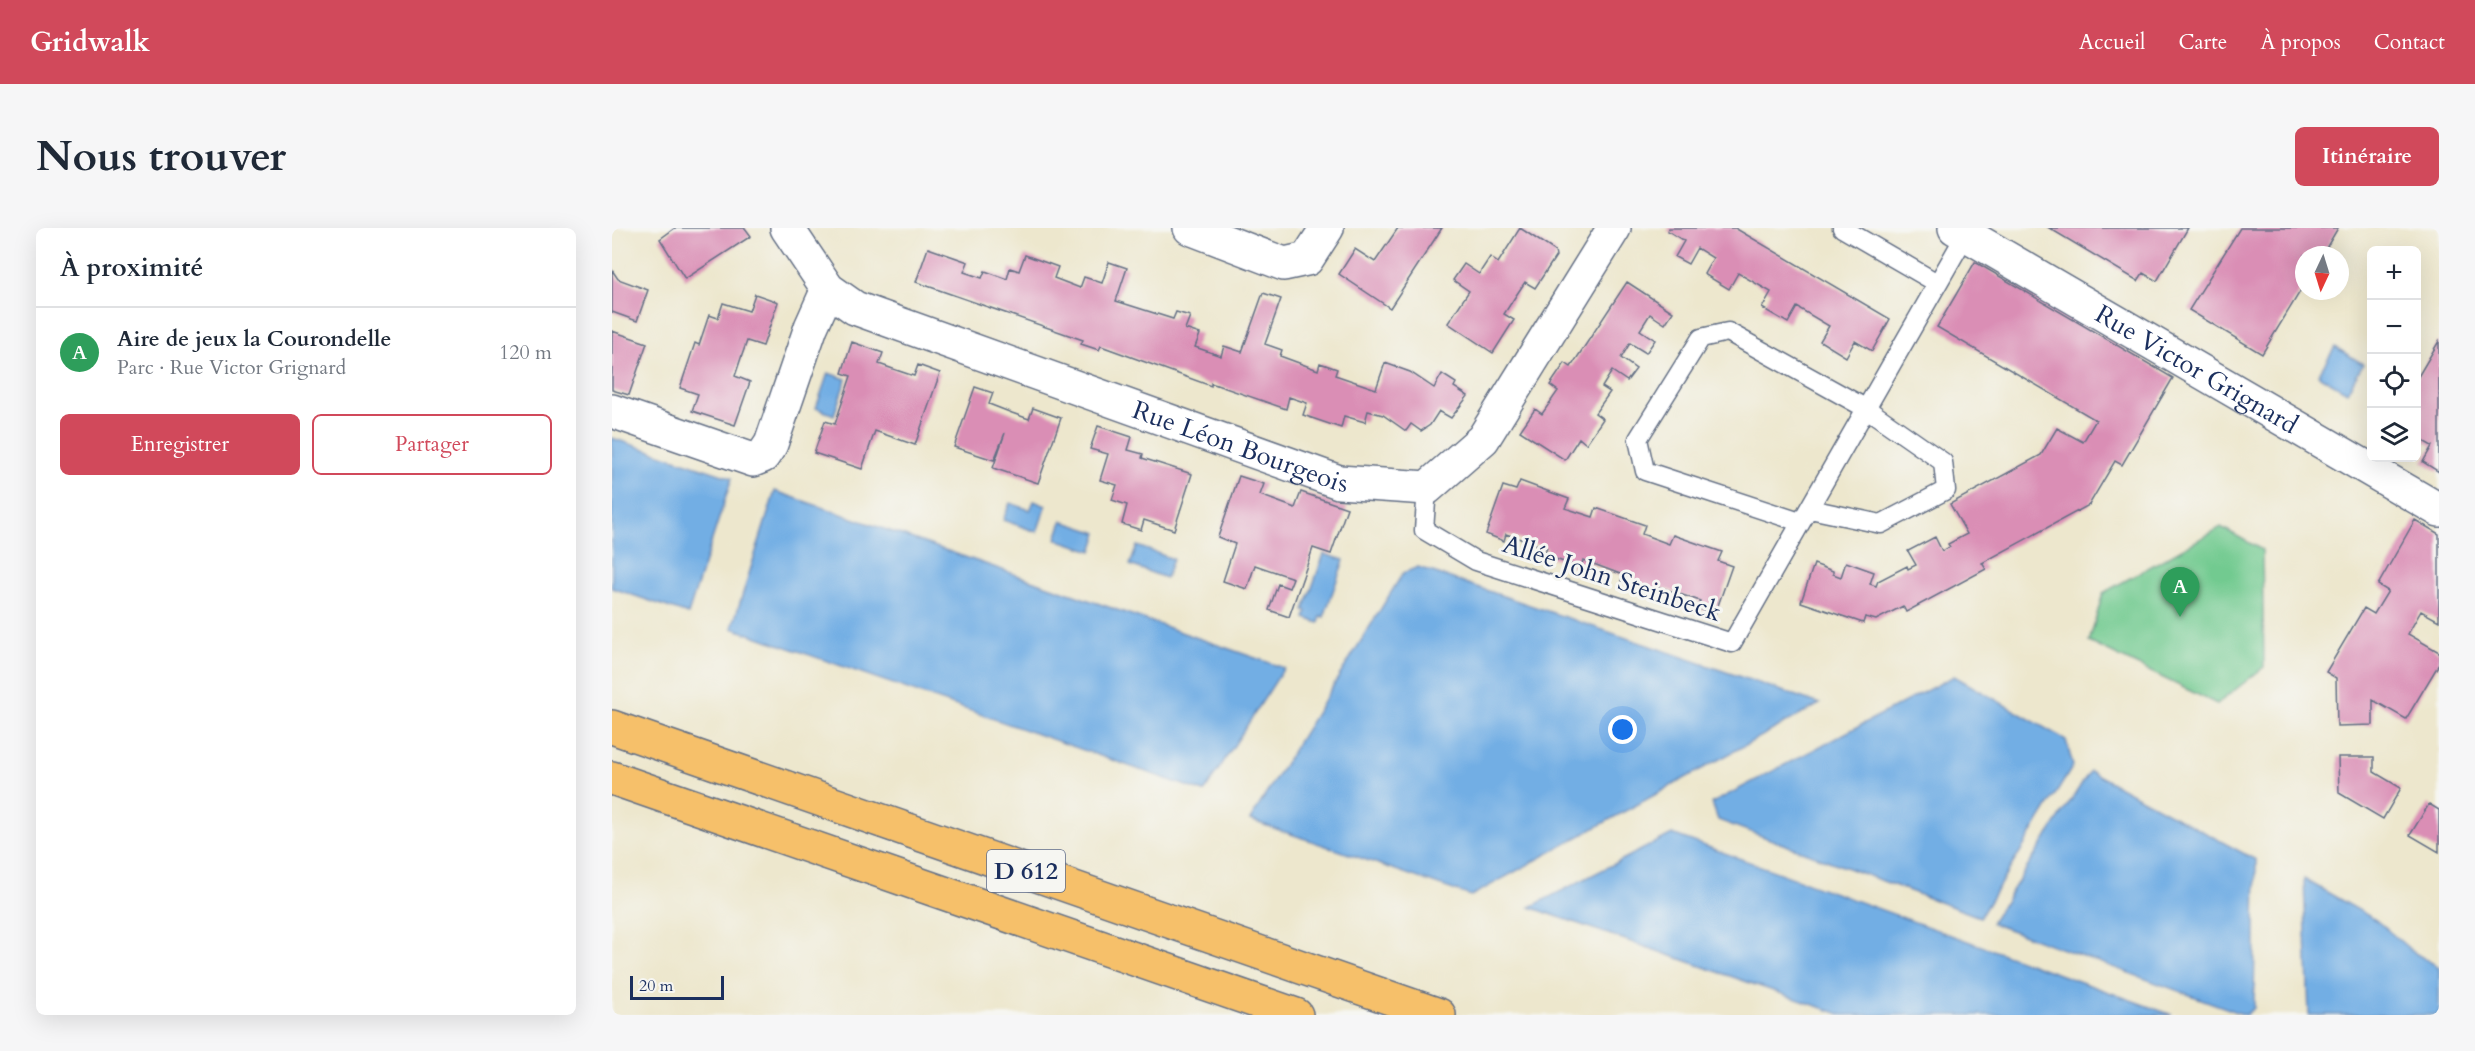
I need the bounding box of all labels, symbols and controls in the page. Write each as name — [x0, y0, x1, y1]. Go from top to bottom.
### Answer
text: Gridwalk — [30, 23, 150, 61]
text: Accueil — [2079, 28, 2145, 57]
text: Carte — [2178, 28, 2227, 57]
text: À propos — [2260, 28, 2341, 57]
text: Contact — [2374, 28, 2445, 57]
button: Itinéraire — [2295, 127, 2439, 186]
text: Nous trouver — [36, 128, 286, 185]
north arrow — [2295, 246, 2349, 300]
map controls — [2367, 246, 2421, 462]
button: + — [2367, 246, 2421, 300]
text: À proximité — [60, 250, 203, 285]
street label: Rue Victor Grignard — [2089, 296, 2305, 442]
button: − — [2367, 300, 2421, 354]
text: Aire de jeux la Courondelle — [117, 324, 391, 354]
text: A — [72, 339, 87, 366]
text: 120 m — [499, 339, 552, 366]
text: Parc · Rue Victor Grignard — [117, 354, 346, 381]
button: locate — [2367, 354, 2421, 408]
street label: Rue Léon Bourgeois — [1128, 392, 1349, 500]
button: layers — [2367, 408, 2421, 462]
button: Enregistrer — [60, 414, 300, 475]
button: Partager — [312, 414, 552, 475]
street label: Allée John Steinbeck — [1498, 526, 1726, 630]
pin: A — [2160, 568, 2200, 617]
your location — [1608, 715, 1637, 744]
road number: D 612 — [987, 850, 1065, 892]
scale bar — [630, 973, 724, 1000]
text: 20 m — [639, 975, 673, 997]

